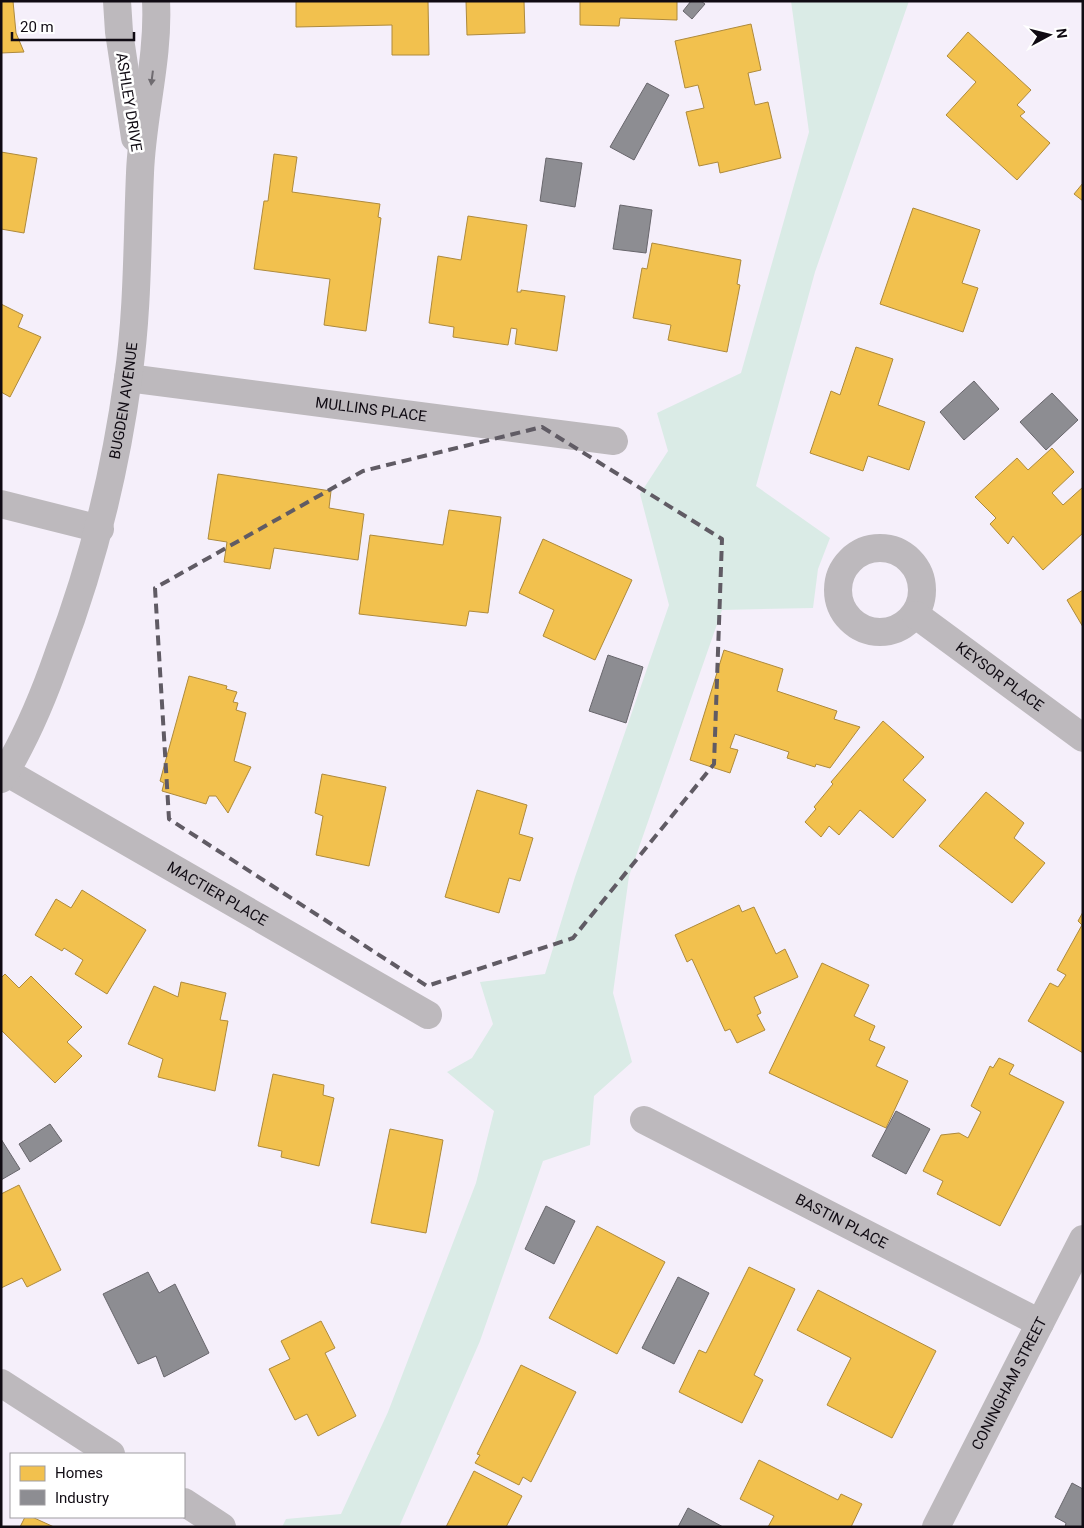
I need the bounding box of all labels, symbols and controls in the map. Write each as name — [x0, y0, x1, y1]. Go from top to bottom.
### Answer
scale bar — [12, 10, 135, 42]
north arrow — [1024, 10, 1074, 60]
text: 20 m — [20, 18, 54, 36]
text: N — [1053, 28, 1070, 39]
street label: ASHLEY DRIVE — [112, 51, 146, 153]
one-way arrow — [148, 70, 156, 86]
street label: BUGDEN AVENUE — [106, 341, 141, 461]
street label: MULLINS PLACE — [314, 393, 428, 426]
street label: KEYSOR PLACE — [952, 638, 1048, 715]
street label: MACTIER PLACE — [164, 858, 271, 930]
street label: BASTIN PLACE — [792, 1190, 891, 1253]
street label: CONINGHAM STREET — [968, 1314, 1051, 1453]
legend — [10, 1453, 185, 1518]
text: Homes — [55, 1464, 103, 1482]
text: Industry — [55, 1489, 109, 1507]

